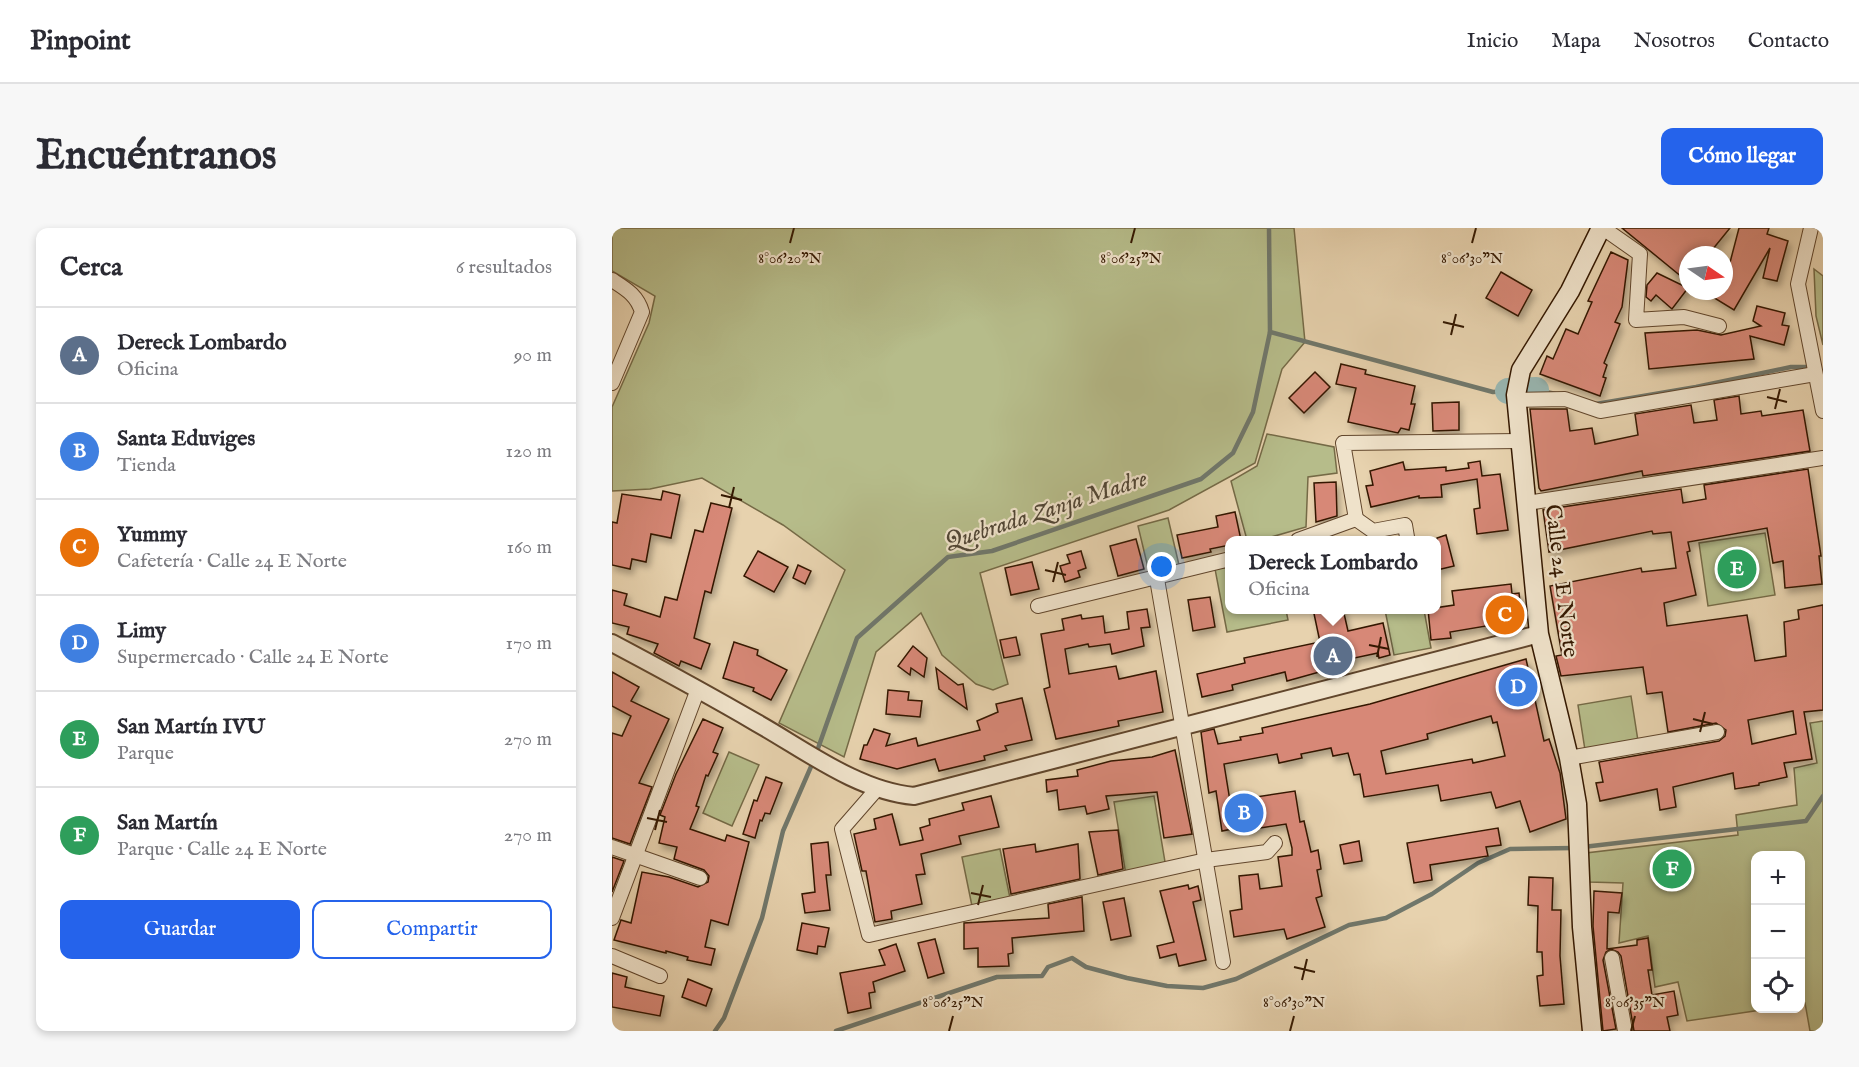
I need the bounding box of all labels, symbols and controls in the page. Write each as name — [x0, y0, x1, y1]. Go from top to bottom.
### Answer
text: Pinpoint — [30, 24, 131, 59]
text: Inicio — [1467, 28, 1518, 55]
text: Mapa — [1551, 28, 1601, 55]
text: Nosotros — [1634, 28, 1715, 55]
text: Contacto — [1748, 28, 1829, 55]
button: Cómo llegar — [1661, 128, 1823, 185]
text: Encuéntranos — [36, 130, 277, 183]
north arrow — [1679, 246, 1733, 300]
text: 8°06'20"N — [758, 249, 822, 268]
text: 8°06'25"N — [1100, 249, 1162, 268]
text: 8°06'30"N — [1441, 249, 1503, 268]
text: Cerca — [60, 251, 122, 284]
text: 6 resultados — [456, 255, 552, 280]
text: Dereck Lombardo — [117, 329, 287, 357]
text: A — [73, 343, 86, 368]
text: 90 m — [514, 343, 552, 368]
text: Oficina — [117, 357, 178, 382]
text: Santa Eduviges — [117, 425, 255, 453]
text: B — [73, 439, 86, 464]
text: 120 m — [506, 439, 552, 464]
text: Tienda — [117, 453, 176, 478]
water label: Quebrada Zanja Madre — [941, 464, 1151, 558]
street label: Calle 24 E Norte — [1538, 503, 1584, 659]
text: Yummy — [117, 521, 187, 549]
text: C — [72, 535, 87, 560]
text: 160 m — [506, 535, 552, 560]
popup — [1225, 536, 1441, 614]
pin: E — [1718, 546, 1756, 592]
text: Cafetería · Calle 24 E Norte — [117, 549, 347, 574]
text: Dereck Lombardo — [1248, 549, 1418, 577]
your location — [1147, 552, 1176, 581]
text: Oficina — [1248, 577, 1310, 602]
pin: C — [1486, 592, 1524, 638]
text: Limy — [117, 617, 166, 645]
text: D — [71, 631, 88, 656]
text: 170 m — [506, 631, 552, 656]
pin: A — [1314, 634, 1352, 678]
text: Supermercado · Calle 24 E Norte — [117, 645, 389, 670]
pin: D — [1498, 664, 1538, 710]
text: San Martín IVU — [117, 713, 265, 741]
text: E — [73, 727, 86, 752]
text: 270 m — [504, 727, 552, 752]
text: Parque — [117, 741, 174, 766]
pin: B — [1224, 790, 1264, 836]
text: San Martín — [117, 809, 218, 837]
text: F — [73, 823, 86, 848]
text: 270 m — [504, 823, 552, 848]
text: Parque · Calle 24 E Norte — [117, 837, 327, 862]
pin: F — [1652, 846, 1692, 892]
map controls — [1751, 851, 1805, 1013]
button: + — [1751, 851, 1805, 905]
button: Guardar — [60, 900, 300, 959]
button: Compartir — [312, 900, 552, 959]
button: − — [1751, 905, 1805, 959]
button: locate — [1751, 959, 1805, 1013]
text: 8°06'25"N — [922, 993, 984, 1012]
text: 8°06'30"N — [1263, 993, 1325, 1012]
text: 8°06'35"N — [1605, 993, 1665, 1012]

